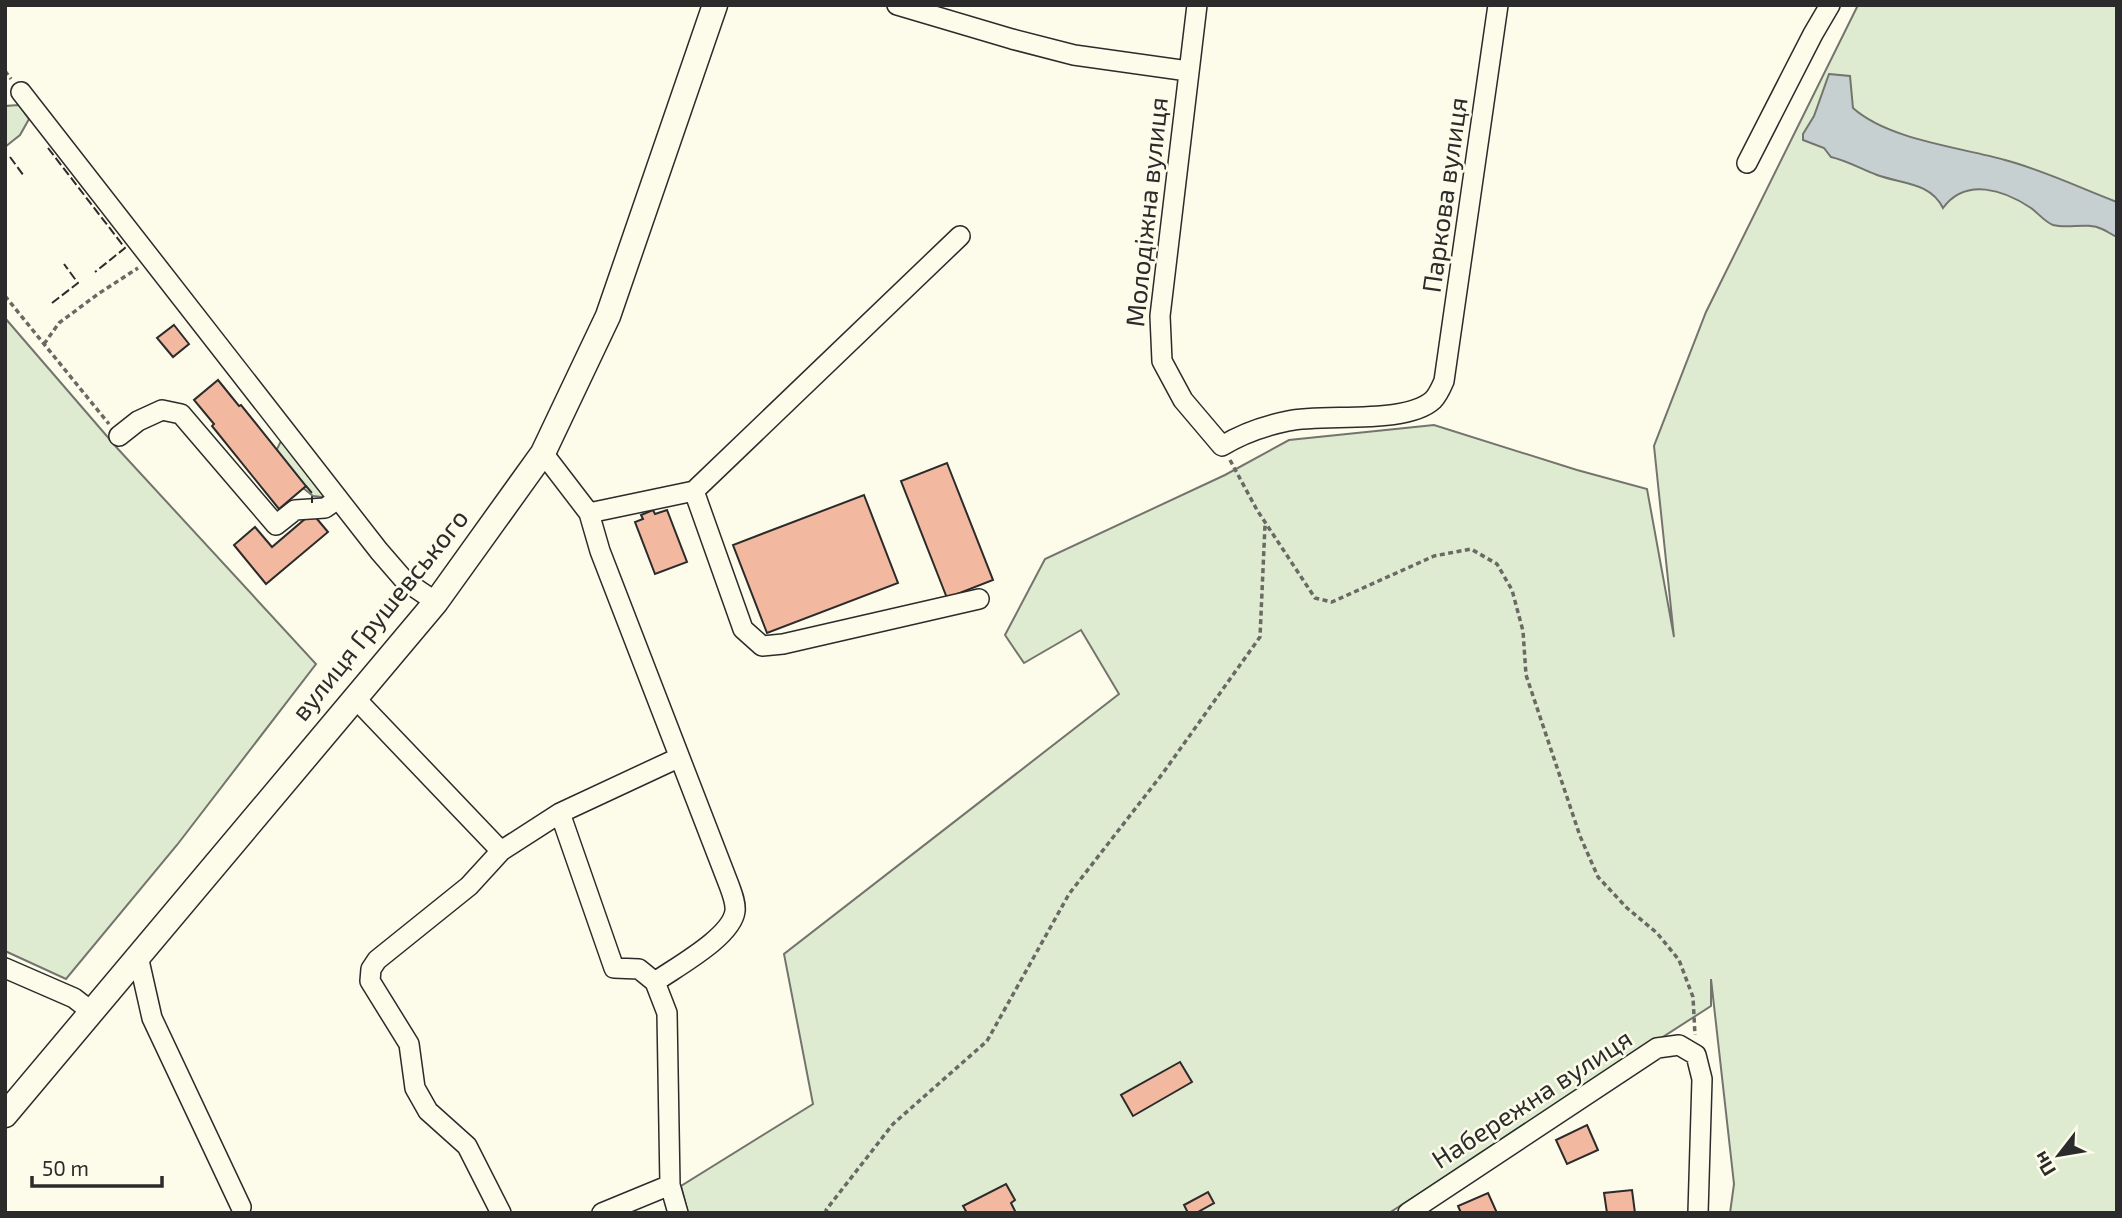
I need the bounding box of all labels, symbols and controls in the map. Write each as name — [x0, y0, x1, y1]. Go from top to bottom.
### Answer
street label: Молодіжна вулиця — [1118, 95, 1174, 328]
street label: Паркова вулиця — [1414, 95, 1474, 295]
street label: вулиця Грушевського — [284, 502, 474, 727]
street label: Набережна вулиця — [1425, 1022, 1638, 1175]
north arrow — [2024, 1120, 2094, 1190]
scale bar — [32, 1144, 161, 1188]
text: Пн — [2028, 1148, 2060, 1181]
text: 50 m — [42, 1155, 89, 1180]

